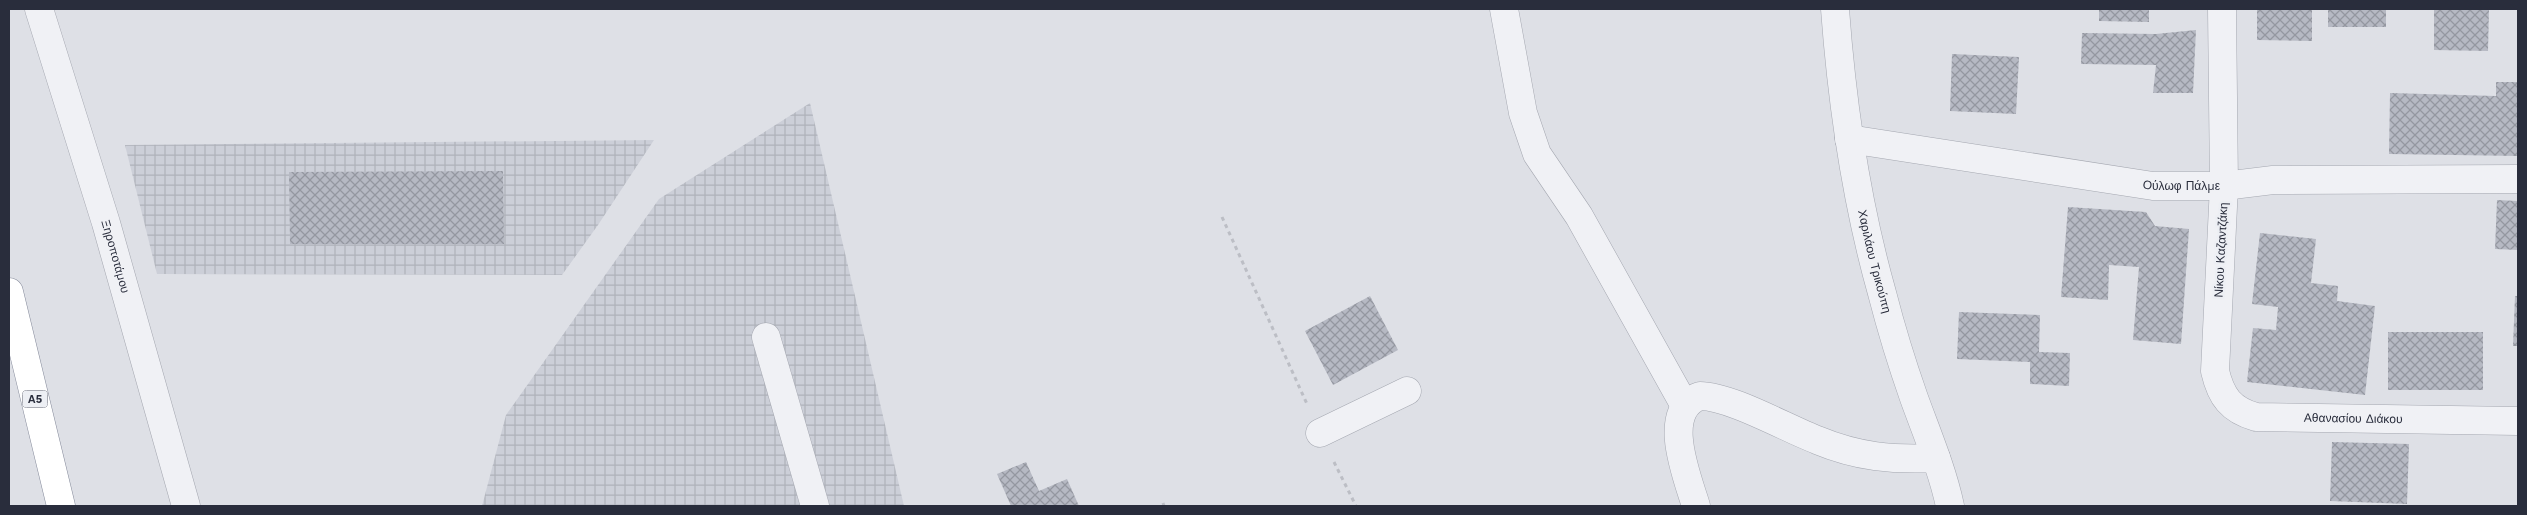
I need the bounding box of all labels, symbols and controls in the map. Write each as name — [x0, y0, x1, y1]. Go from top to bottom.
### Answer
street label: Ούλωφ Πάλμε — [2142, 178, 2221, 193]
street label: Νίκου Καζαντζάκη — [2212, 202, 2230, 298]
street label: Χαριλάου Τρικούπη — [1855, 209, 1894, 315]
street label: Ξηροποτάμου — [98, 218, 132, 295]
road number: Α5 — [22, 390, 48, 408]
street label: Αθανασίου Διάκου — [2304, 411, 2403, 426]

